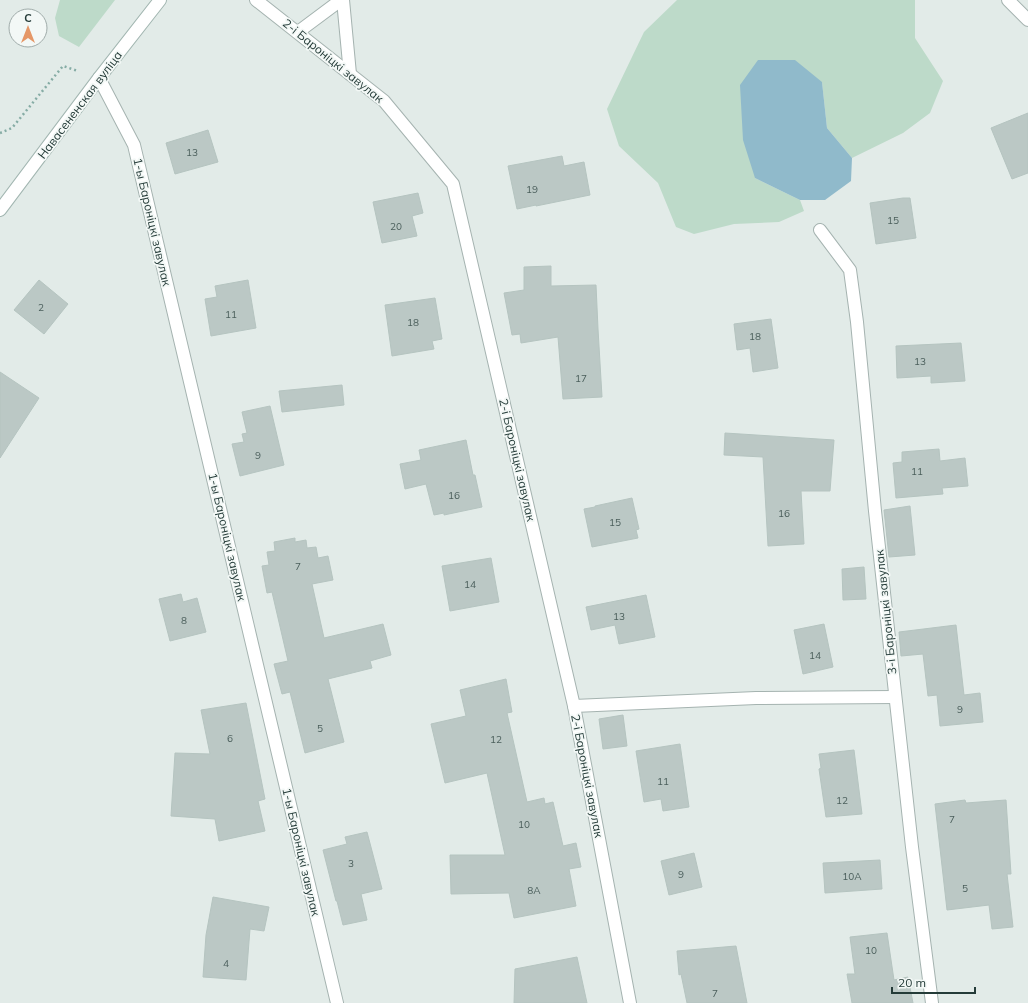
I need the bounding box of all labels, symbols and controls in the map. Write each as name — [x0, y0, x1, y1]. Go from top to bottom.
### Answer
north arrow — [8, 8, 48, 48]
text: С — [24, 11, 32, 25]
street label: 2-і Бароніцкі завулак — [280, 15, 387, 106]
street label: Навасененская вуліца — [34, 48, 125, 162]
house number: 13 — [186, 146, 198, 159]
street label: 1-ы Бароніцкі завулак — [130, 156, 175, 288]
house number: 19 — [526, 183, 538, 196]
house number: 15 — [887, 214, 899, 227]
house number: 20 — [390, 220, 402, 233]
house number: 2 — [38, 301, 44, 314]
house number: 11 — [225, 308, 237, 321]
house number: 18 — [407, 316, 419, 329]
house number: 18 — [749, 330, 761, 343]
house number: 13 — [914, 355, 926, 368]
house number: 17 — [575, 372, 587, 385]
street label: 2-і Бароніцкі завулак — [496, 397, 539, 523]
house number: 9 — [255, 449, 261, 462]
house number: 11 — [911, 465, 923, 478]
street label: 1-ы Бароніцкі завулак — [205, 471, 250, 603]
house number: 16 — [448, 489, 460, 502]
house number: 16 — [778, 507, 790, 520]
house number: 15 — [609, 516, 621, 529]
street label: 3-і Бароніцкі завулак — [871, 548, 900, 675]
house number: 7 — [295, 560, 301, 573]
house number: 14 — [464, 578, 476, 591]
house number: 13 — [613, 610, 625, 623]
house number: 8 — [181, 614, 187, 627]
house number: 14 — [809, 649, 821, 662]
house number: 9 — [957, 703, 963, 716]
street label: 2-і Бароніцкі завулак — [568, 713, 607, 839]
house number: 5 — [317, 722, 323, 735]
house number: 6 — [227, 732, 233, 745]
house number: 12 — [490, 733, 502, 746]
house number: 11 — [657, 775, 669, 788]
street label: 1-ы Бароніцкі завулак — [279, 786, 324, 918]
house number: 12 — [836, 794, 848, 807]
house number: 7 — [949, 813, 955, 826]
house number: 10 — [518, 818, 530, 831]
house number: 3 — [348, 857, 354, 870]
house number: 9 — [678, 868, 684, 881]
house number: 10А — [842, 870, 862, 883]
house number: 5 — [962, 882, 968, 895]
house number: 8А — [527, 884, 541, 897]
house number: 10 — [865, 944, 877, 957]
house number: 4 — [223, 957, 229, 970]
scale bar — [892, 969, 975, 995]
text: 20 m — [898, 975, 926, 990]
house number: 7 — [712, 987, 718, 1000]

